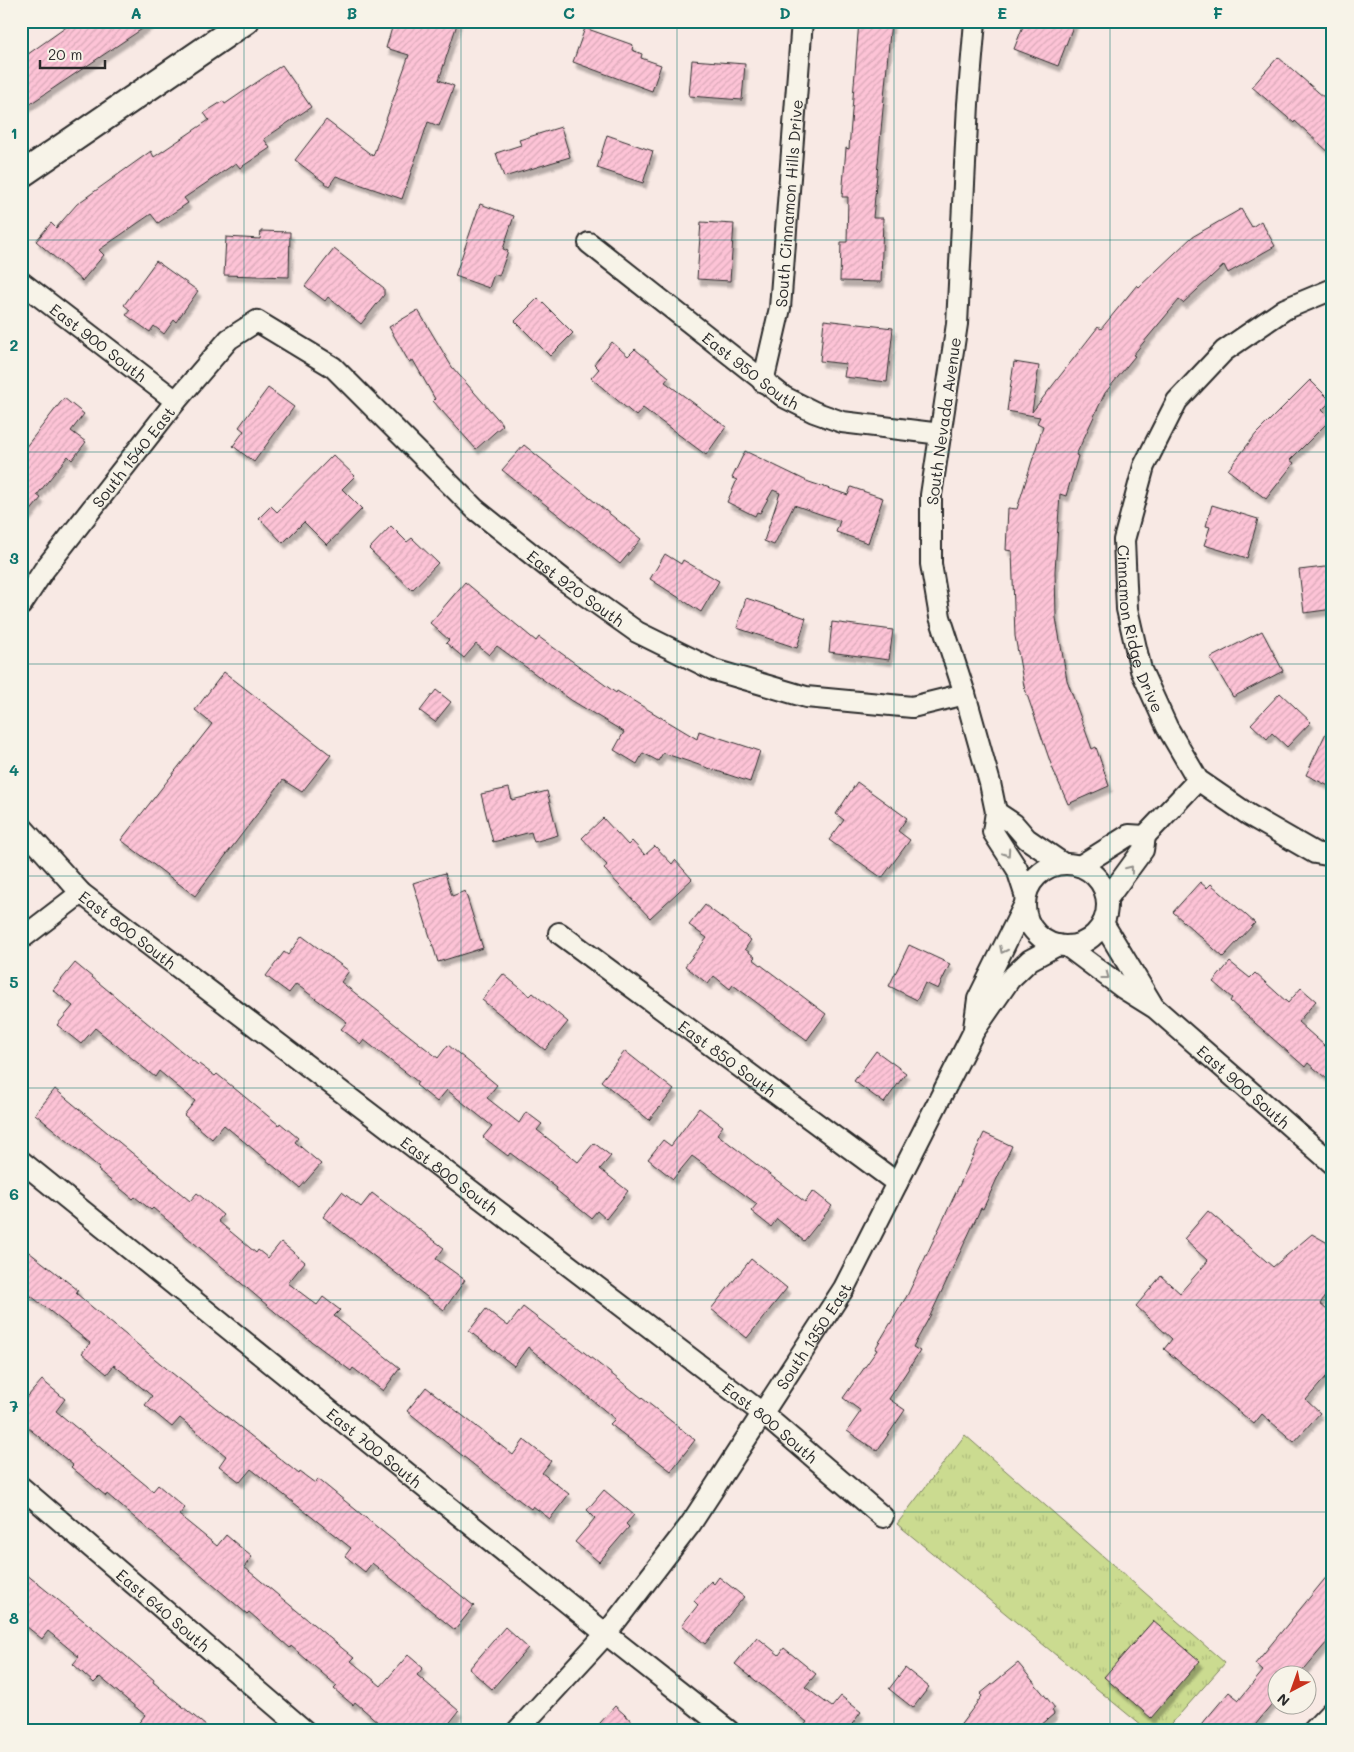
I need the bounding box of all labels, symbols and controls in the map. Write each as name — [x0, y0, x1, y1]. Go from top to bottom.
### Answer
text: A — [130, 2, 142, 23]
text: B — [347, 2, 357, 23]
text: C — [563, 2, 575, 23]
text: D — [779, 2, 791, 23]
text: E — [997, 2, 1007, 23]
text: F — [1213, 2, 1223, 23]
scale bar — [40, 38, 105, 70]
text: 20 m — [48, 44, 82, 64]
street label: South Cinnamon Hills Drive — [770, 99, 806, 308]
text: 1 — [10, 122, 18, 143]
street label: East 900 South — [46, 298, 151, 386]
street label: East 950 South — [699, 326, 803, 413]
text: 2 — [10, 334, 19, 355]
street label: South Nevada Avenue — [921, 336, 965, 506]
street label: South 1540 East — [86, 401, 179, 511]
street label: Cinnamon Ridge Drive — [1114, 544, 1169, 716]
street label: East 920 South — [523, 545, 629, 630]
text: 3 — [9, 547, 19, 568]
text: 4 — [9, 759, 19, 780]
one-way arrow — [1001, 847, 1010, 857]
one-way arrow — [1124, 866, 1132, 875]
street label: East 800 South — [75, 885, 181, 973]
one-way arrow — [999, 945, 1009, 954]
one-way arrow — [1100, 970, 1109, 978]
text: 5 — [9, 971, 19, 992]
street label: East 850 South — [675, 1015, 781, 1101]
street label: East 900 South — [1193, 1040, 1295, 1132]
street label: East 800 South — [397, 1131, 503, 1218]
text: 6 — [9, 1183, 19, 1204]
street label: South 1350 East — [771, 1279, 856, 1393]
street label: East 800 South — [719, 1377, 822, 1467]
text: 7 — [10, 1395, 19, 1416]
street label: East 700 South — [323, 1402, 427, 1492]
street label: East 640 South — [113, 1564, 215, 1655]
text: 8 — [9, 1607, 19, 1628]
north arrow — [1266, 1664, 1316, 1714]
text: N — [1273, 1690, 1293, 1711]

